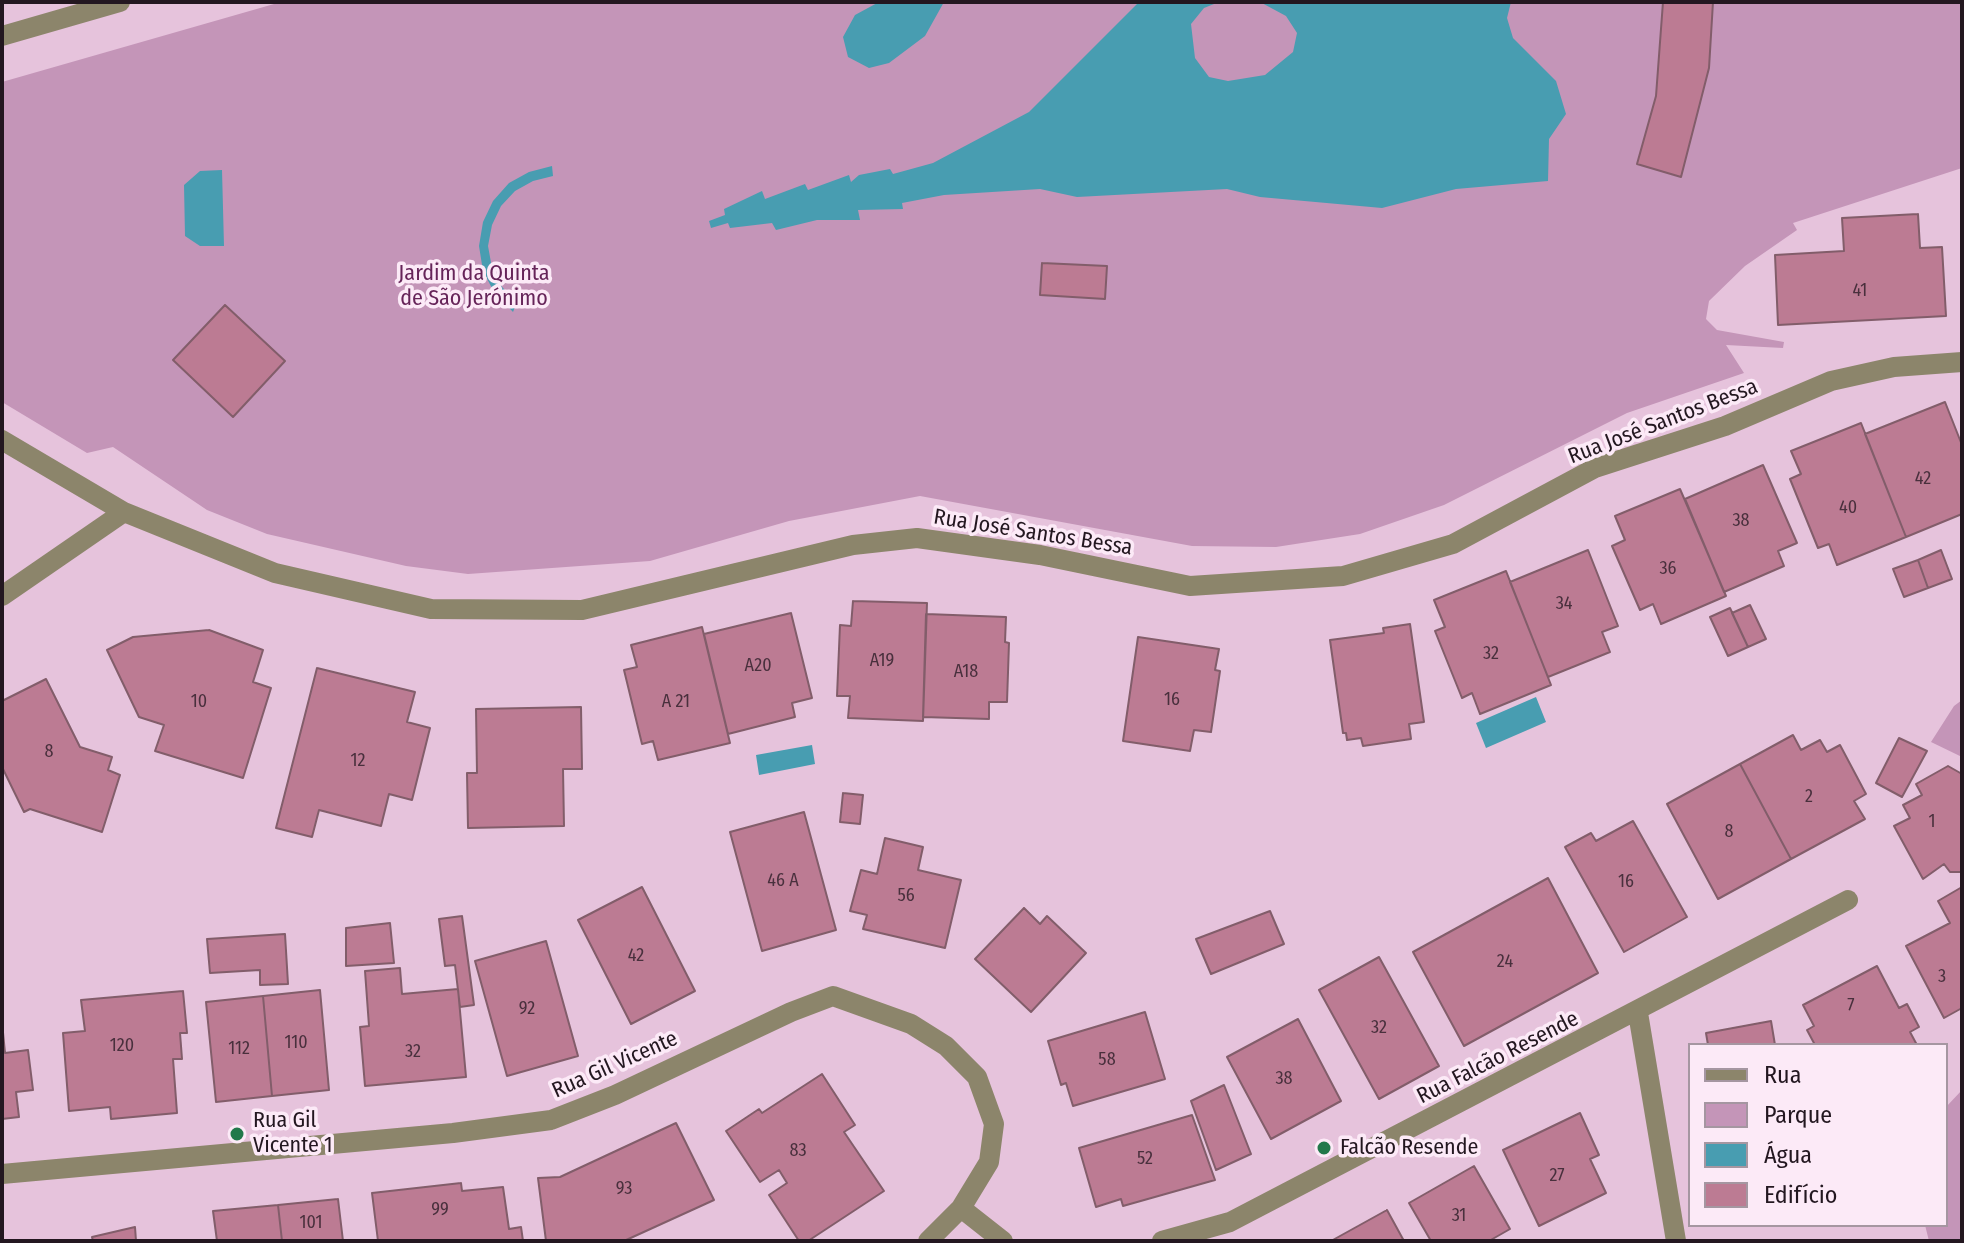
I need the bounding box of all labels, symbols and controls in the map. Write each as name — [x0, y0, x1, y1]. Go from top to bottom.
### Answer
park label: Jardim da Quinta de São Jerónimo — [398, 261, 550, 312]
house number: 41 — [1853, 280, 1867, 302]
street label: Rua José Santos Bessa — [1565, 374, 1761, 470]
house number: 42 — [1915, 468, 1931, 490]
house number: 40 — [1839, 497, 1857, 519]
street label: Rua José Santos Bessa — [932, 504, 1134, 562]
house number: 38 — [1732, 510, 1750, 532]
house number: 36 — [1659, 558, 1677, 580]
house number: 34 — [1556, 593, 1572, 615]
house number: 32 — [1483, 643, 1499, 665]
house number: A19 — [870, 650, 894, 672]
house number: A20 — [744, 655, 772, 677]
house number: A18 — [954, 661, 978, 683]
house number: 16 — [1164, 689, 1180, 711]
house number: 10 — [191, 691, 207, 713]
house number: A 21 — [662, 691, 690, 713]
house number: 8 — [45, 741, 53, 763]
house number: 12 — [351, 750, 365, 772]
house number: 2 — [1805, 786, 1813, 808]
house number: 1 — [1928, 811, 1936, 833]
house number: 8 — [1725, 821, 1733, 843]
house number: 46 A — [767, 870, 799, 892]
house number: 16 — [1618, 871, 1634, 893]
house number: 56 — [897, 885, 915, 907]
house number: 42 — [628, 945, 644, 967]
house number: 24 — [1497, 951, 1513, 973]
house number: 3 — [1938, 966, 1946, 988]
house number: 7 — [1847, 995, 1855, 1017]
house number: 92 — [519, 998, 535, 1020]
street label: Rua Falcão Resende — [1413, 1006, 1583, 1110]
house number: 32 — [1371, 1017, 1387, 1039]
street label: Rua Gil Vicente — [548, 1026, 682, 1104]
house number: 110 — [284, 1032, 308, 1054]
house number: 120 — [110, 1035, 134, 1057]
house number: 112 — [228, 1038, 250, 1060]
house number: 32 — [405, 1041, 421, 1063]
legend — [1688, 1043, 1948, 1227]
house number: 58 — [1098, 1049, 1116, 1071]
text: Rua — [1764, 1061, 1801, 1089]
house number: 38 — [1275, 1068, 1293, 1090]
text: Parque — [1764, 1101, 1832, 1129]
place label: Rua Gil Vicente 1 — [253, 1108, 333, 1160]
marker: Rua Gil Vicente 1 — [228, 1125, 246, 1143]
place label: Falcão Resende — [1340, 1135, 1478, 1161]
marker: Falcão Resende — [1315, 1139, 1333, 1157]
house number: 83 — [789, 1140, 807, 1162]
text: Água — [1764, 1141, 1812, 1169]
house number: 52 — [1137, 1148, 1153, 1170]
house number: 27 — [1549, 1165, 1565, 1187]
house number: 93 — [616, 1178, 632, 1200]
text: Edifício — [1764, 1181, 1837, 1209]
house number: 99 — [431, 1199, 449, 1221]
house number: 31 — [1452, 1205, 1466, 1227]
house number: 101 — [300, 1212, 322, 1234]

